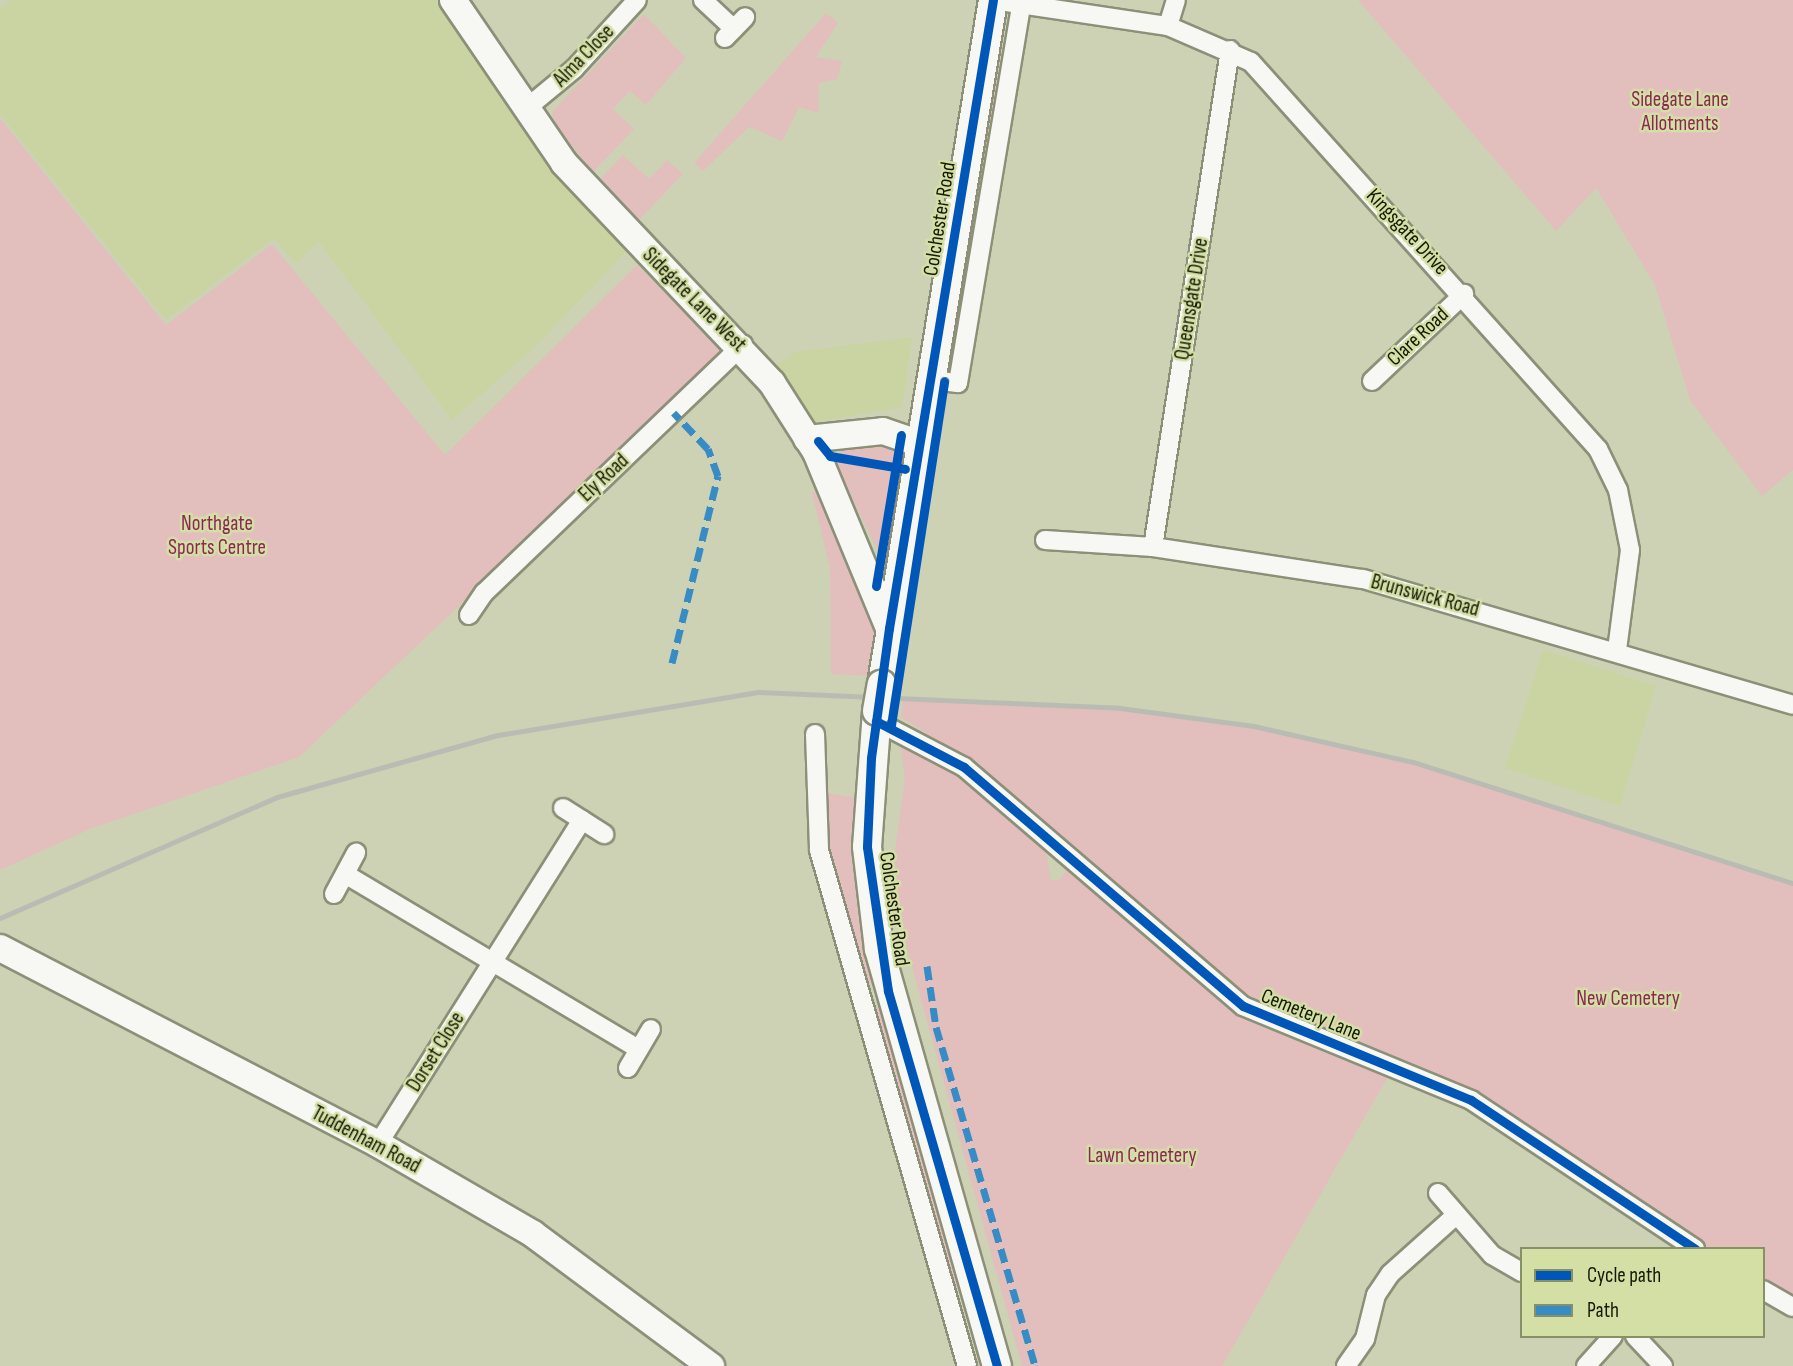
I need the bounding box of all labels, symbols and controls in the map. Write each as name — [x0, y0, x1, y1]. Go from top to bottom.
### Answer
street label: Alma Close — [548, 20, 620, 92]
park label: Sidegate Lane Allotments — [1631, 87, 1729, 137]
street label: Colchester Road — [919, 160, 961, 278]
street label: Kingsgate Drive — [1361, 184, 1453, 280]
street label: Queensgate Drive — [1170, 236, 1214, 362]
street label: Sidegate Lane West — [637, 243, 751, 357]
street label: Clare Road — [1382, 302, 1454, 372]
street label: Ely Road — [574, 449, 634, 507]
park label: Northgate Sports Centre — [168, 511, 266, 561]
street label: Brunswick Road — [1368, 569, 1482, 623]
street label: Colchester Road — [874, 850, 914, 968]
street label: Cemetery Lane — [1257, 983, 1365, 1047]
park label: New Cemetery — [1576, 986, 1680, 1012]
street label: Dorset Close — [402, 1007, 470, 1097]
street label: Tuddenham Road — [307, 1101, 425, 1179]
park label: Lawn Cemetery — [1087, 1143, 1197, 1169]
legend — [1520, 1247, 1765, 1338]
text: Cycle path — [1587, 1263, 1661, 1288]
text: Path — [1587, 1298, 1619, 1323]

